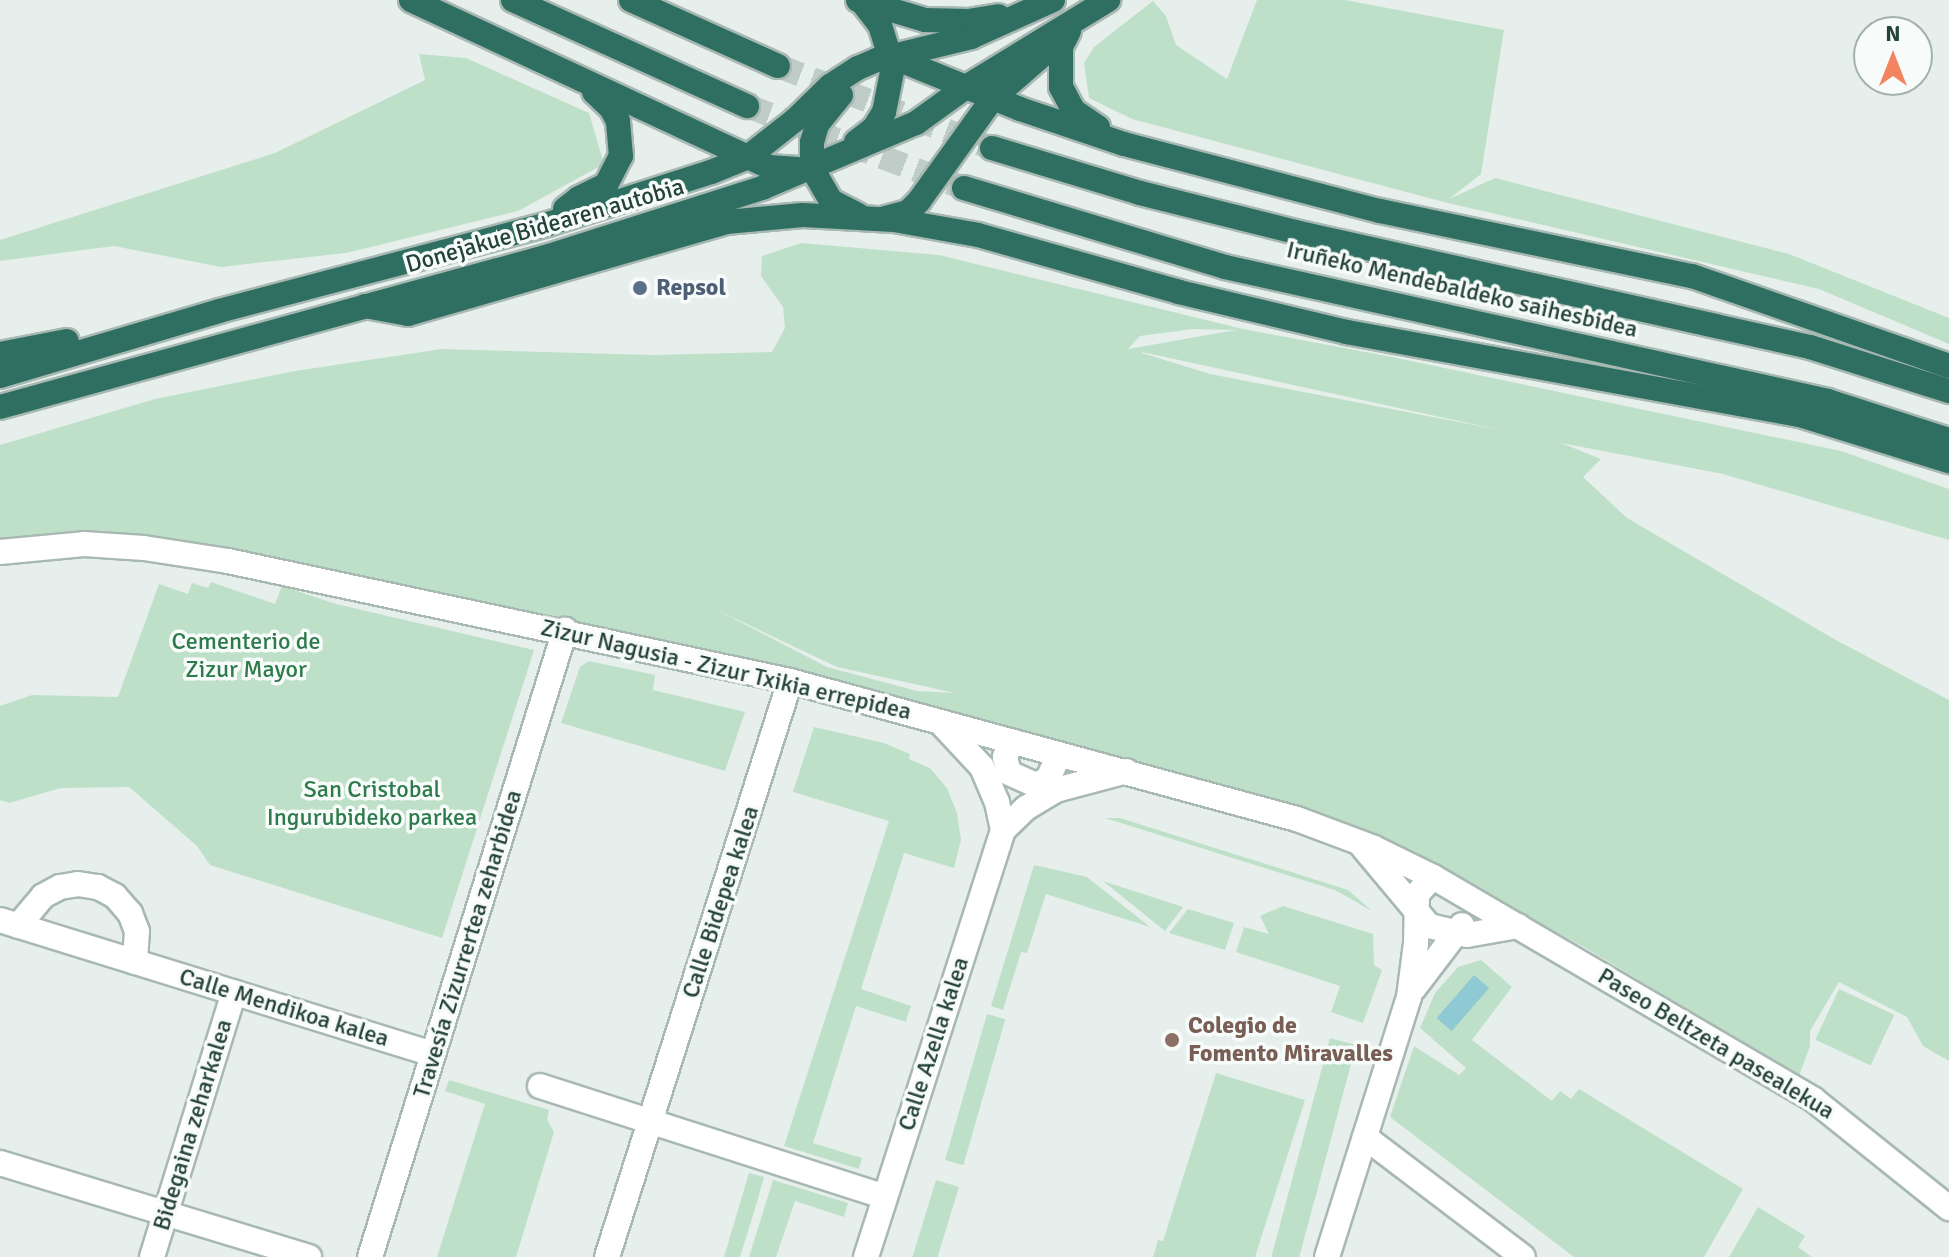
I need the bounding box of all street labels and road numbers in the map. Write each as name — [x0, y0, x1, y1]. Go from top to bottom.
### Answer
street label: Donejakue Bidearen autobia — [403, 172, 687, 280]
street label: Iruñeko Mendebaldeko saihesbidea — [1284, 236, 1640, 344]
street label: Zizur Nagusia - Zizur Txikia errepidea — [538, 613, 914, 727]
street label: Travesía Zizurrertea zeharbidea — [407, 786, 529, 1102]
street label: Calle Bidepea kalea — [676, 802, 766, 1002]
street label: Calle Azella kalea — [892, 954, 976, 1134]
street label: Calle Mendikoa kalea — [176, 962, 392, 1054]
street label: Paseo Beltzeta pasealekua — [1592, 962, 1840, 1126]
street label: Bidegaina zeharkalea — [147, 1016, 239, 1234]

